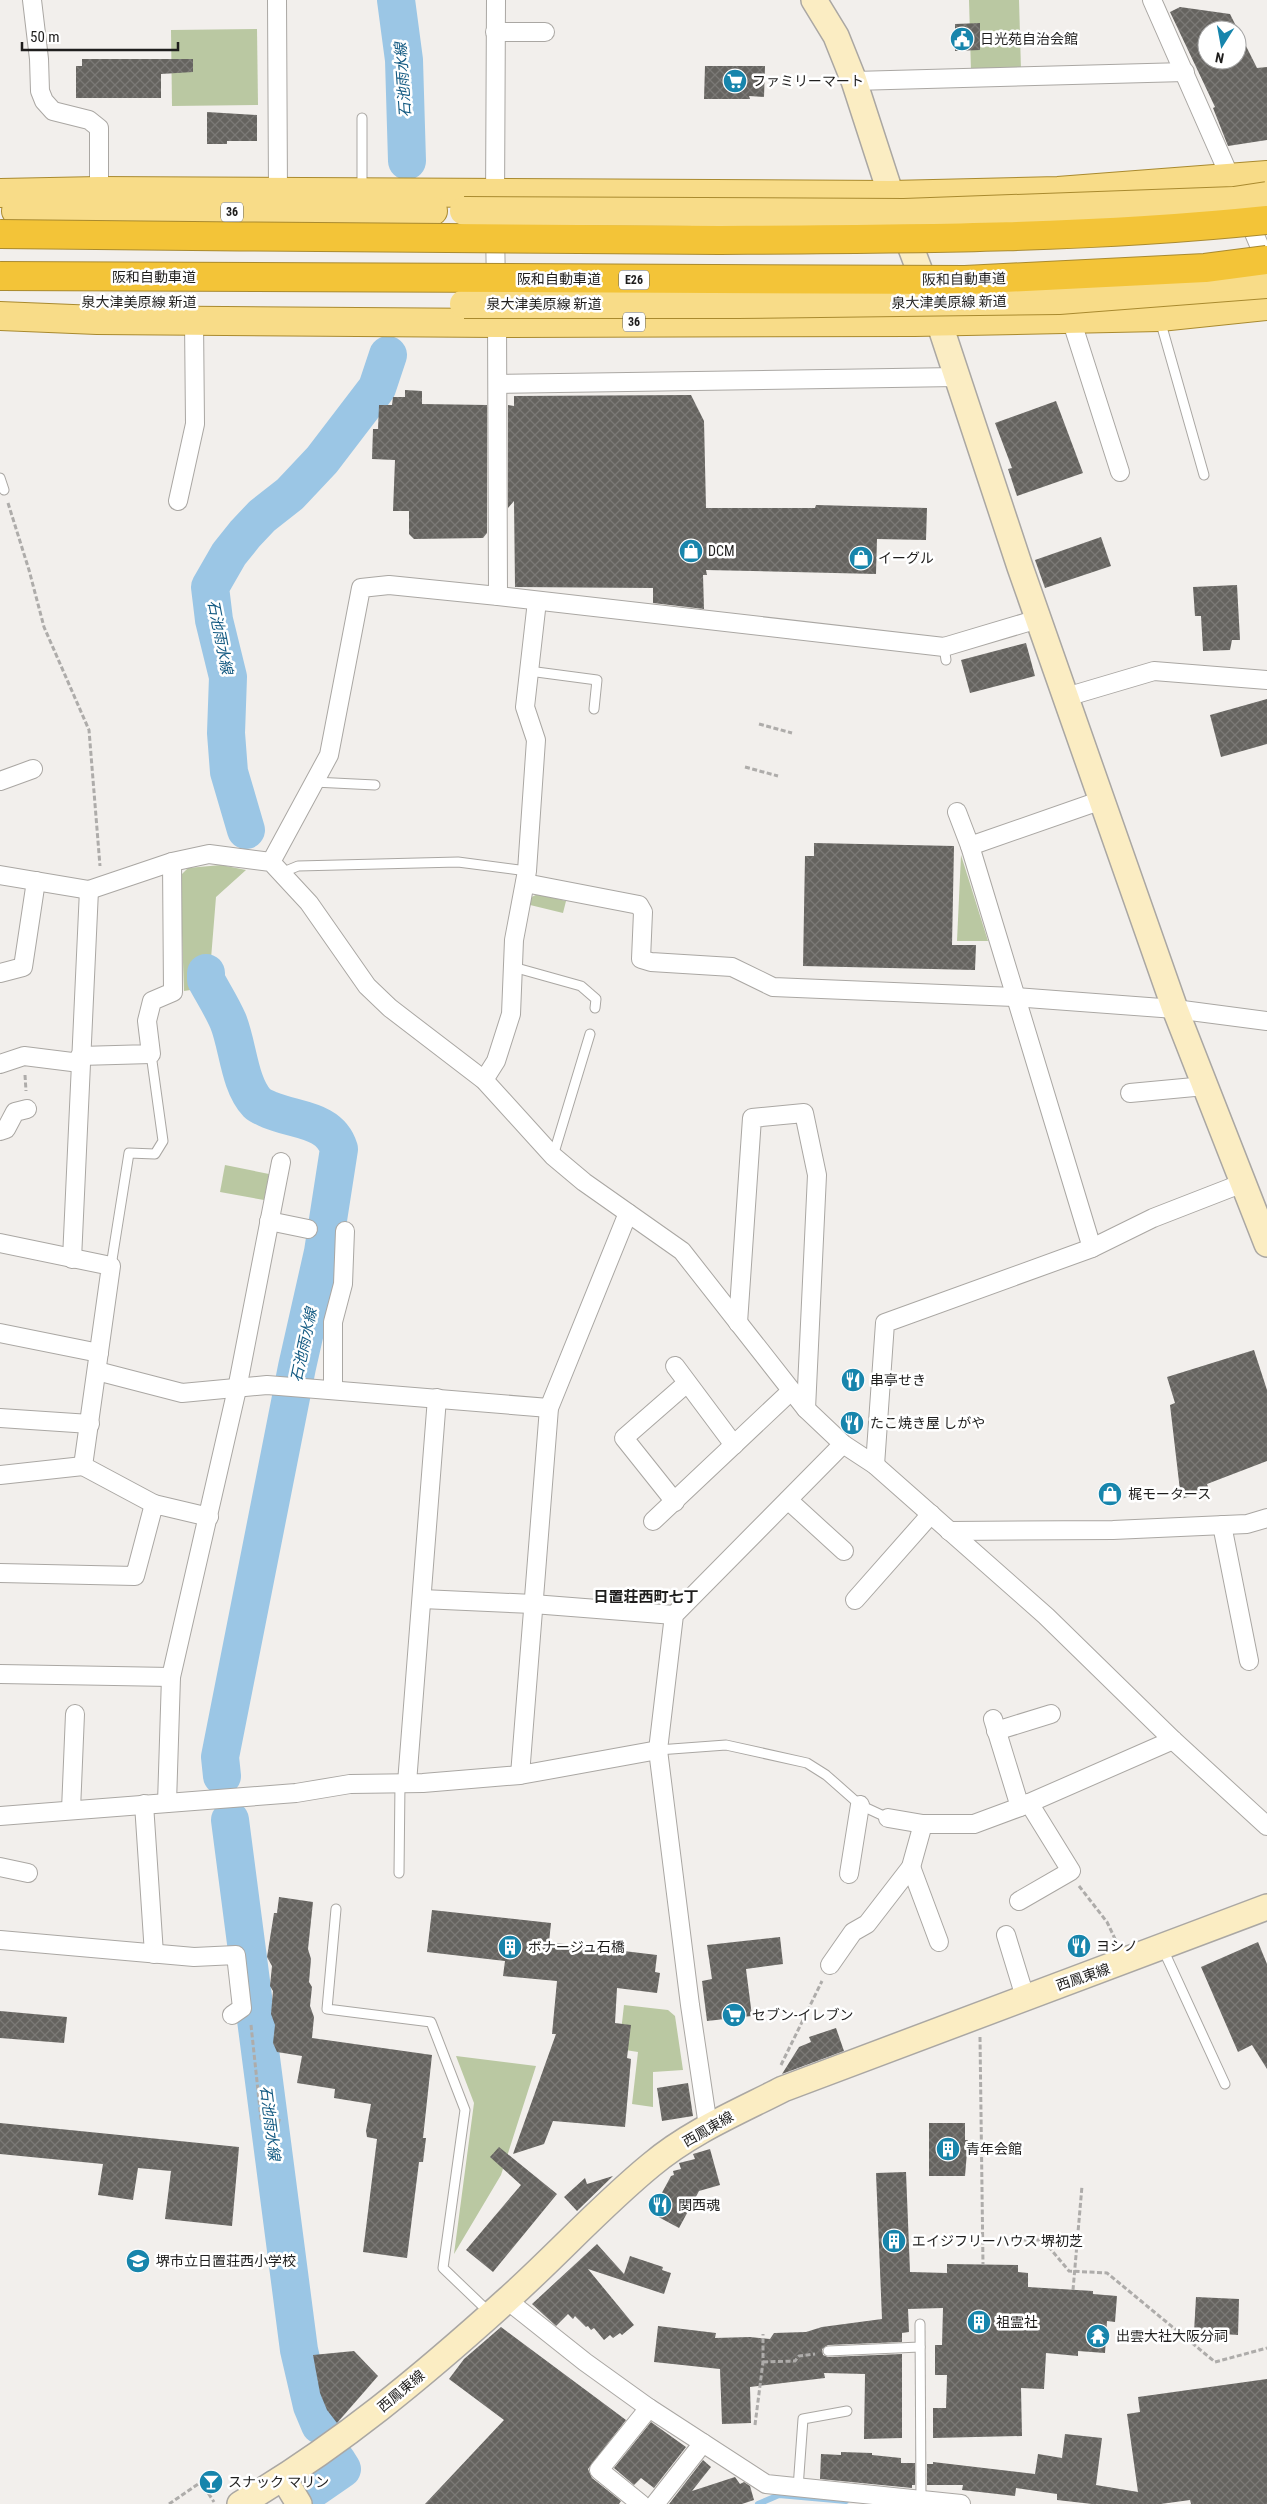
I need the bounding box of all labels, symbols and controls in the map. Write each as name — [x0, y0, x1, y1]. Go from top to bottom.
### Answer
scale bar — [22, 20, 179, 52]
north arrow — [1197, 20, 1247, 70]
public building icon: 日光苑自治会館 — [949, 26, 975, 52]
text: 50 m — [30, 28, 60, 46]
place label: 日光苑自治会館 — [980, 31, 1078, 47]
water label: 石池雨水線 — [391, 40, 415, 118]
text: N — [1214, 49, 1225, 66]
supermarket icon: ファミリーマート — [722, 68, 748, 94]
place label: ファミリーマート — [752, 73, 864, 89]
road number: 36 — [221, 202, 243, 222]
street label: 阪和自動車道 — [112, 269, 196, 285]
road number: E26 — [619, 270, 649, 290]
street label: 阪和自動車道 — [922, 270, 1006, 288]
street label: 阪和自動車道 — [517, 271, 601, 287]
street label: 泉大津美原線 新道 — [891, 293, 1007, 311]
street label: 泉大津美原線 新道 — [81, 294, 197, 310]
street label: 泉大津美原線 新道 — [486, 296, 602, 312]
road number: 36 — [623, 313, 645, 332]
shop icon: DCM — [678, 538, 704, 564]
place label: DCM — [708, 543, 735, 559]
shop icon: イーグル — [848, 545, 874, 571]
place label: イーグル — [878, 550, 934, 566]
water label: 石池雨水線 — [204, 598, 236, 677]
water label: 石池雨水線 — [287, 1304, 321, 1384]
restaurant icon: 串亭せき — [840, 1367, 866, 1393]
place label: 串亭せき — [870, 1372, 926, 1388]
restaurant icon: たこ焼き屋 しがや — [839, 1410, 865, 1436]
place label: たこ焼き屋 しがや — [870, 1415, 985, 1431]
shop icon: 梶モータース — [1097, 1481, 1123, 1507]
place label: 梶モータース — [1128, 1486, 1211, 1502]
district label: 日置荘西町七丁 — [593, 1588, 699, 1606]
restaurant icon: ヨシノ — [1066, 1933, 1092, 1959]
building icon: ボナージュ石橋 — [497, 1934, 523, 1960]
place label: ヨシノ — [1096, 1938, 1138, 1954]
place label: ボナージュ石橋 — [528, 1939, 625, 1955]
street label: 西鳳東線 — [1054, 1960, 1112, 1994]
supermarket icon: セブン-イレブン — [721, 2002, 747, 2028]
place label: セブン-イレブン — [752, 2007, 853, 2023]
water label: 石池雨水線 — [256, 2085, 284, 2163]
street label: 西鳳東線 — [680, 2108, 736, 2150]
building icon: 青年会館 — [935, 2136, 961, 2162]
place label: 青年会館 — [966, 2141, 1022, 2157]
restaurant icon: 関西魂 — [647, 2192, 673, 2218]
place label: 関西魂 — [678, 2197, 720, 2213]
building icon: エイジフリーハウス 堺初芝 — [881, 2228, 907, 2254]
place label: エイジフリーハウス 堺初芝 — [912, 2233, 1083, 2249]
school or university icon: 堺市立日置荘西小学校 — [125, 2248, 151, 2274]
place label: 堺市立日置荘西小学校 — [156, 2253, 296, 2269]
building icon: 祖霊社 — [966, 2309, 992, 2335]
place label: 祖霊社 — [996, 2314, 1038, 2330]
temple icon: 出雲大社大阪分祠 — [1085, 2323, 1111, 2349]
place label: 出雲大社大阪分祠 — [1116, 2328, 1228, 2344]
street label: 西鳳東線 — [374, 2367, 428, 2415]
bar icon: スナック マリン — [198, 2469, 224, 2495]
place label: スナック マリン — [228, 2474, 329, 2490]

